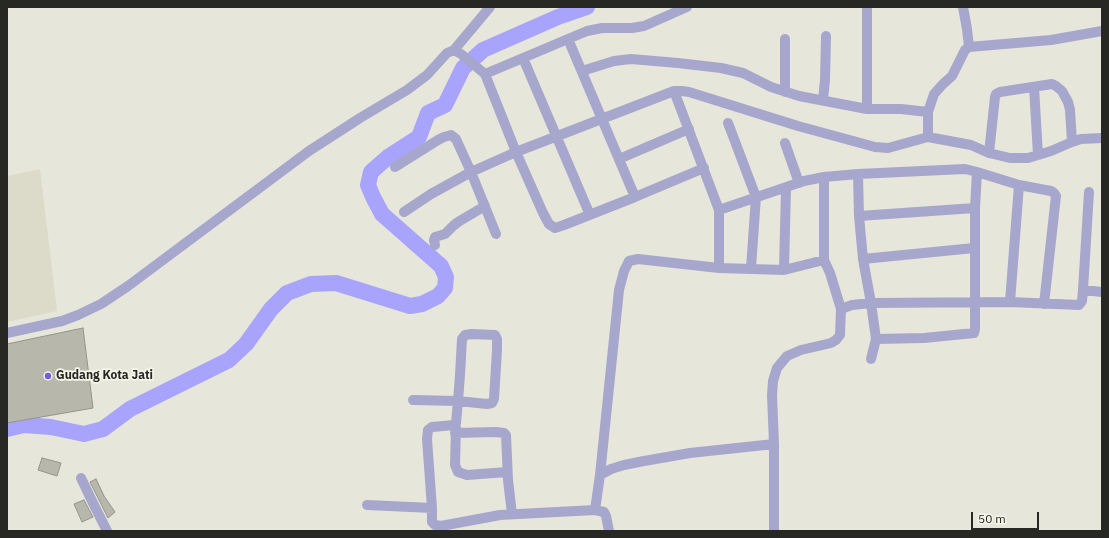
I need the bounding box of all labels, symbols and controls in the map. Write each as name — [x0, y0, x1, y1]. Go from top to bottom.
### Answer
place label: Gudang Kota Jati — [56, 369, 153, 383]
marker: Gudang Kota Jati — [43, 371, 53, 381]
scale bar — [973, 504, 1041, 530]
text: 50 m — [978, 511, 1006, 526]

